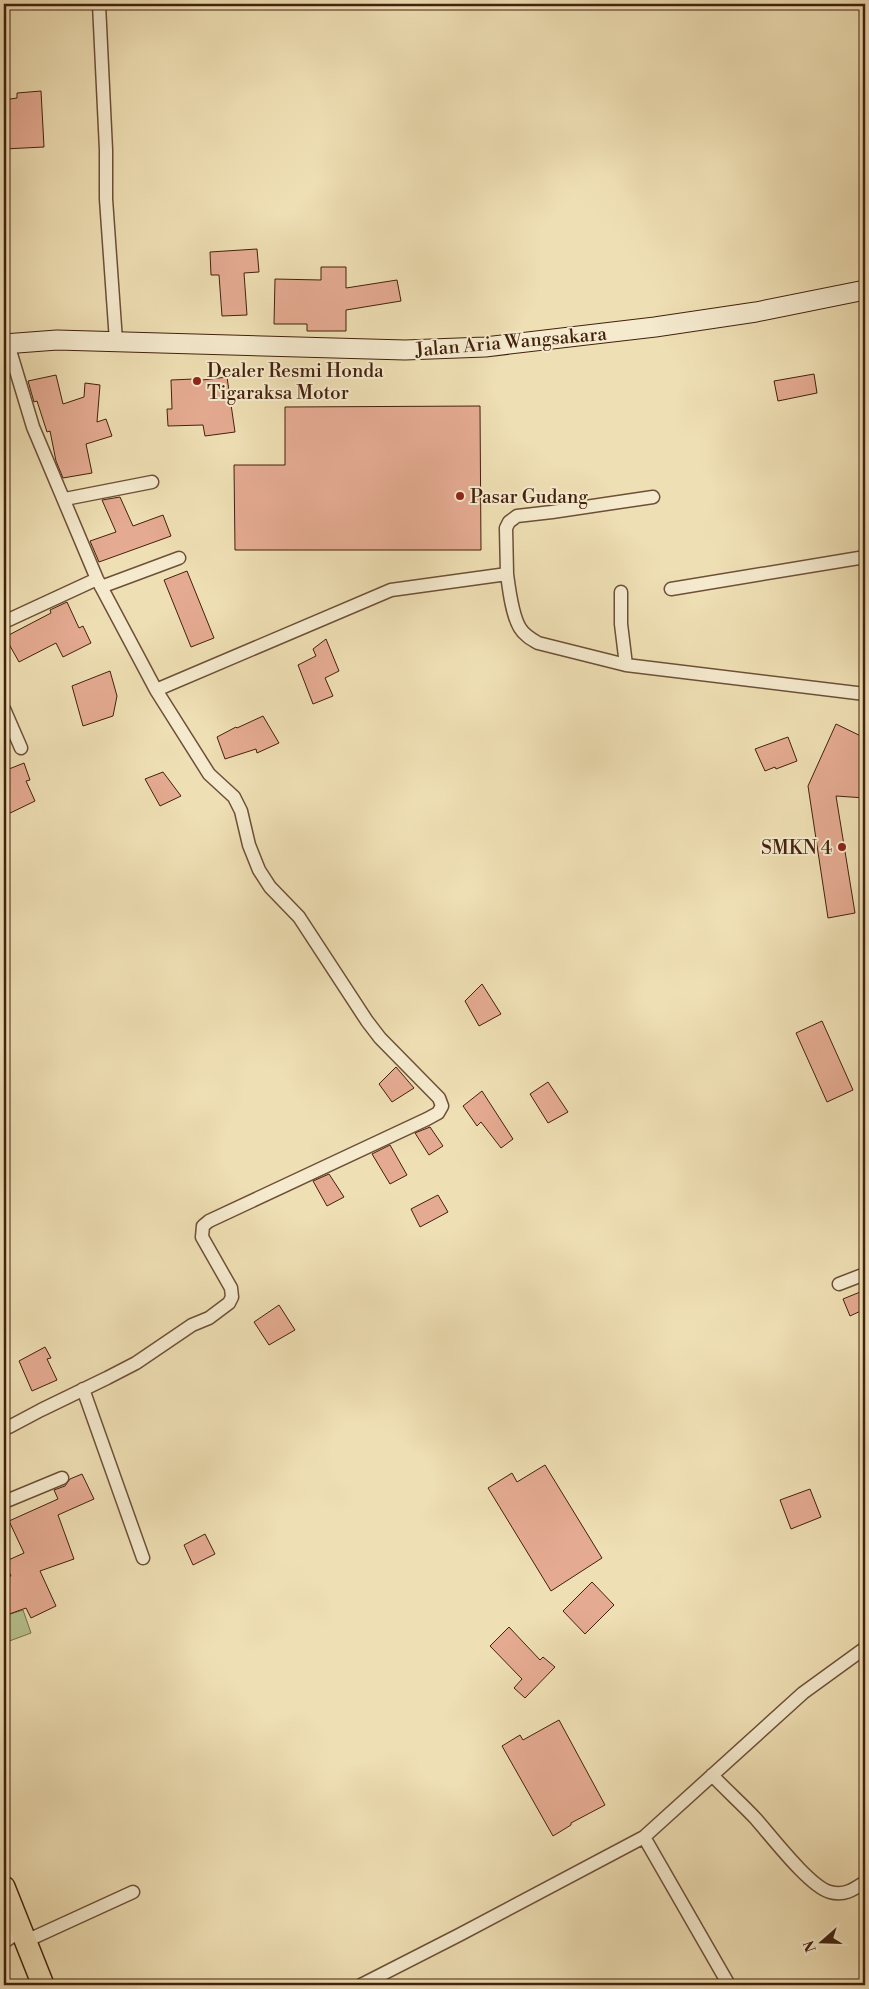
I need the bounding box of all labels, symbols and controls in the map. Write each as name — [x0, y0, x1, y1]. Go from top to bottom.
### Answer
street label: Jalan Aria Wangsakara — [413, 322, 608, 362]
place label: Dealer Resmi Honda Tigaraksa Motor — [207, 359, 384, 405]
marker: Dealer Resmi Honda Tigaraksa Motor — [191, 375, 203, 387]
place label: Pasar Gudang — [470, 485, 588, 509]
marker: Pasar Gudang — [454, 490, 466, 502]
place label: SMKN 4 — [761, 836, 832, 860]
marker: SMKN 4 — [836, 841, 848, 853]
north arrow — [796, 1916, 846, 1966]
text: N — [800, 1938, 821, 1954]

